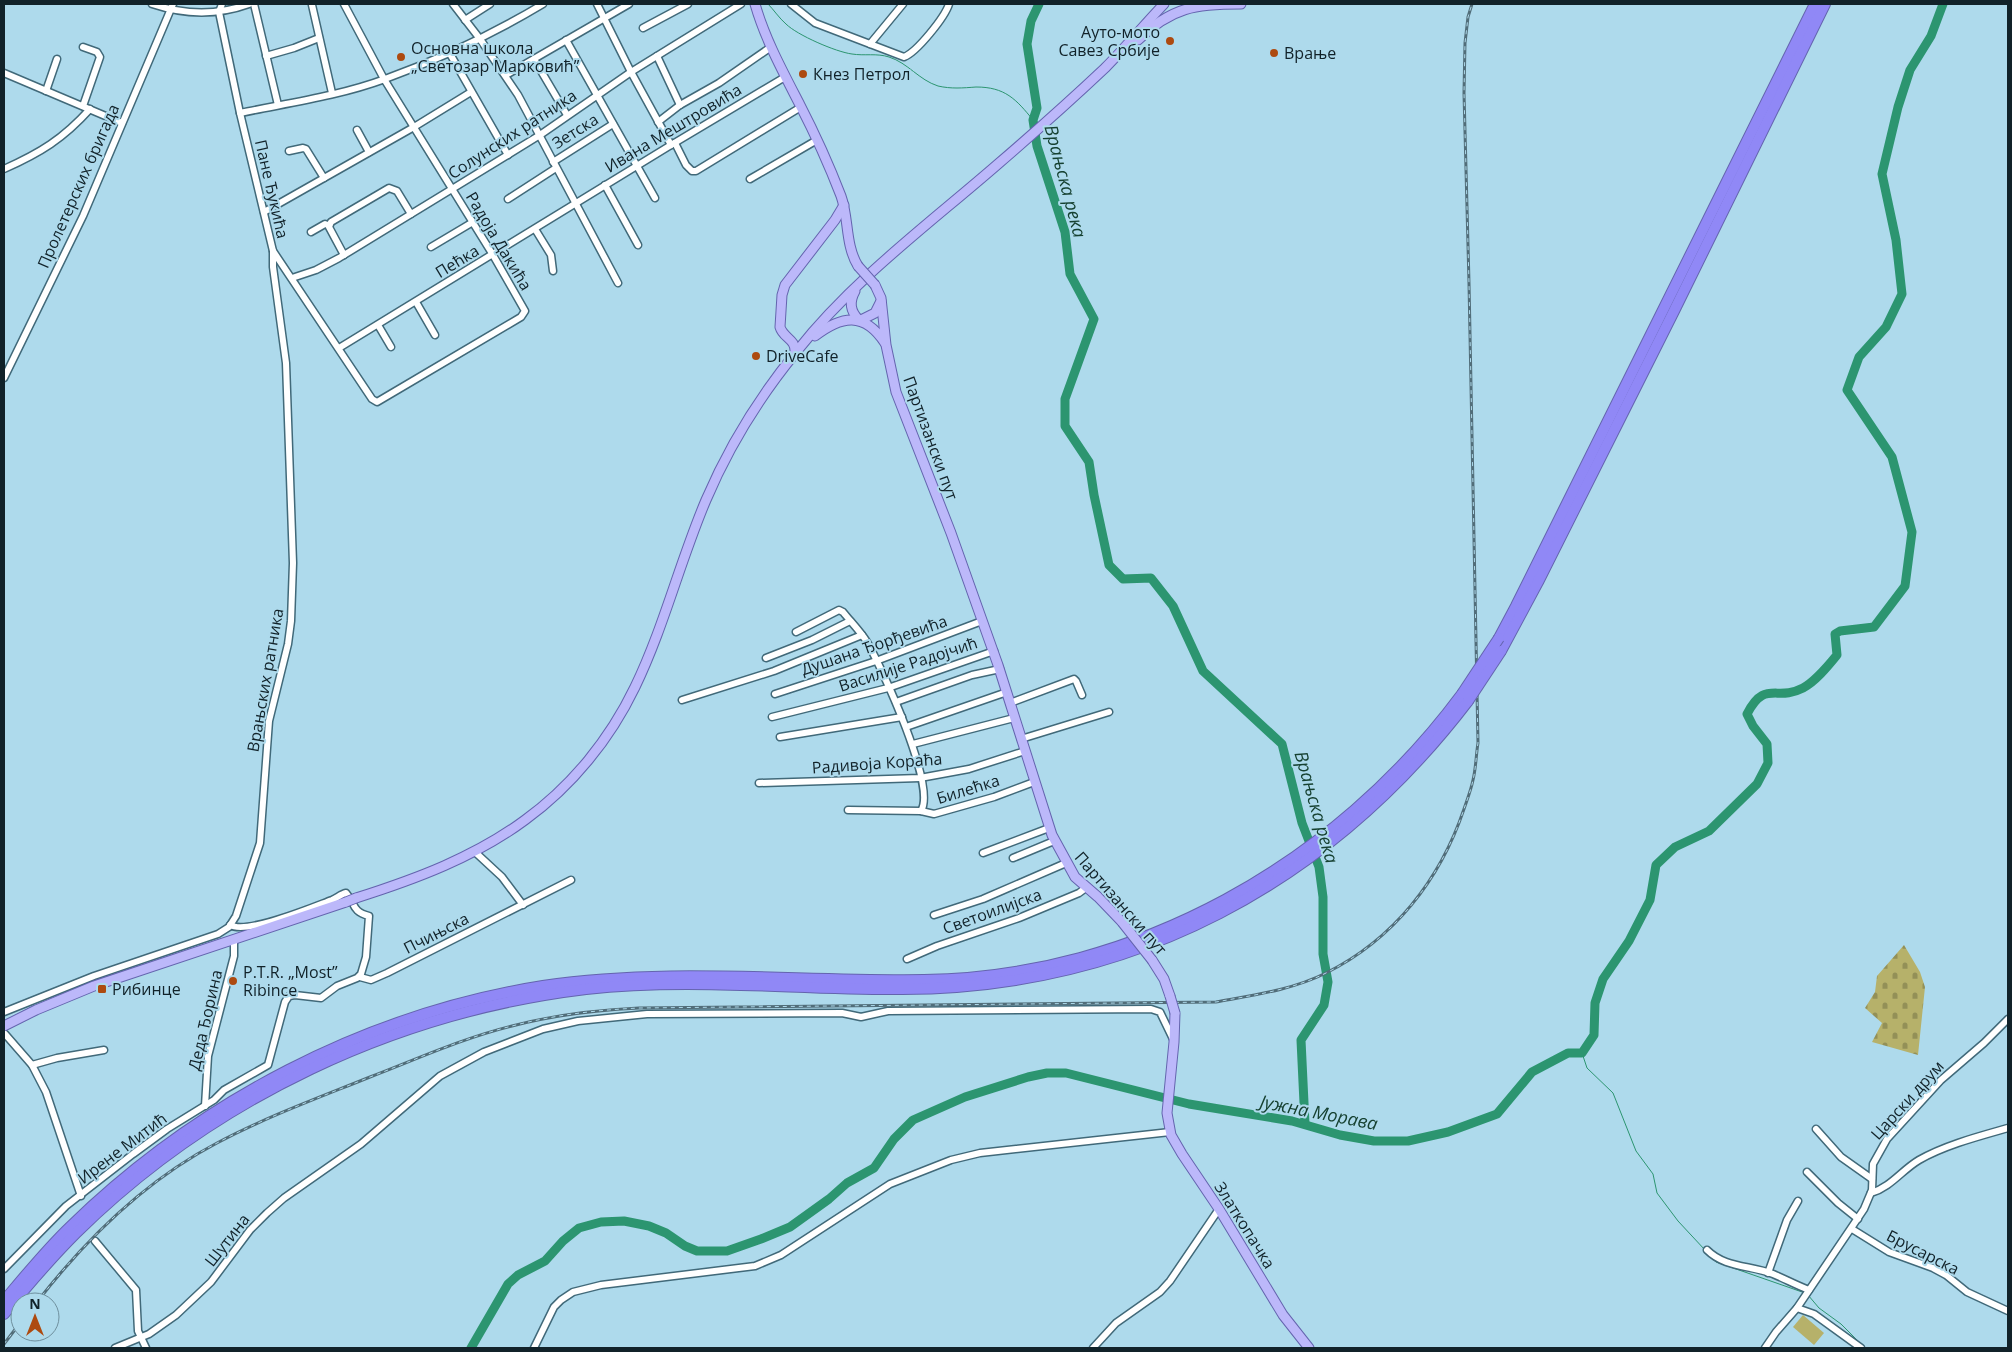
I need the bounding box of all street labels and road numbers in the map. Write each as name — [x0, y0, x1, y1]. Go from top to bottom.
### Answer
street label: Ивана Мештровића — [600, 78, 746, 178]
street label: Солунских ратника — [443, 84, 581, 184]
street label: Пролетерских бригада — [32, 100, 124, 272]
street label: Зетска — [548, 108, 602, 154]
street label: Пане Ђукића — [250, 137, 294, 241]
street label: Радоја Дакића — [461, 188, 537, 294]
street label: Пећка — [431, 239, 483, 283]
street label: Партизански пут — [898, 373, 964, 504]
street label: Врањских ратника — [242, 606, 288, 754]
street label: Душана Ђорђевића — [798, 610, 950, 680]
street label: Василије Радојчић — [836, 631, 980, 697]
street label: Радивоја Кораћа — [811, 747, 943, 779]
street label: Билећка — [934, 769, 1002, 809]
street label: Партизански пут — [1070, 847, 1172, 960]
street label: Светоилијска — [939, 883, 1045, 939]
street label: Пчињска — [400, 907, 472, 959]
street label: Деда Ђорина — [183, 968, 227, 1072]
street label: Царски друм — [1866, 1056, 1948, 1144]
street label: Ирене Митић — [73, 1107, 171, 1189]
street label: Златкопачка — [1210, 1177, 1280, 1273]
street label: Шутина — [199, 1209, 255, 1271]
street label: Брусарска — [1883, 1224, 1963, 1280]

